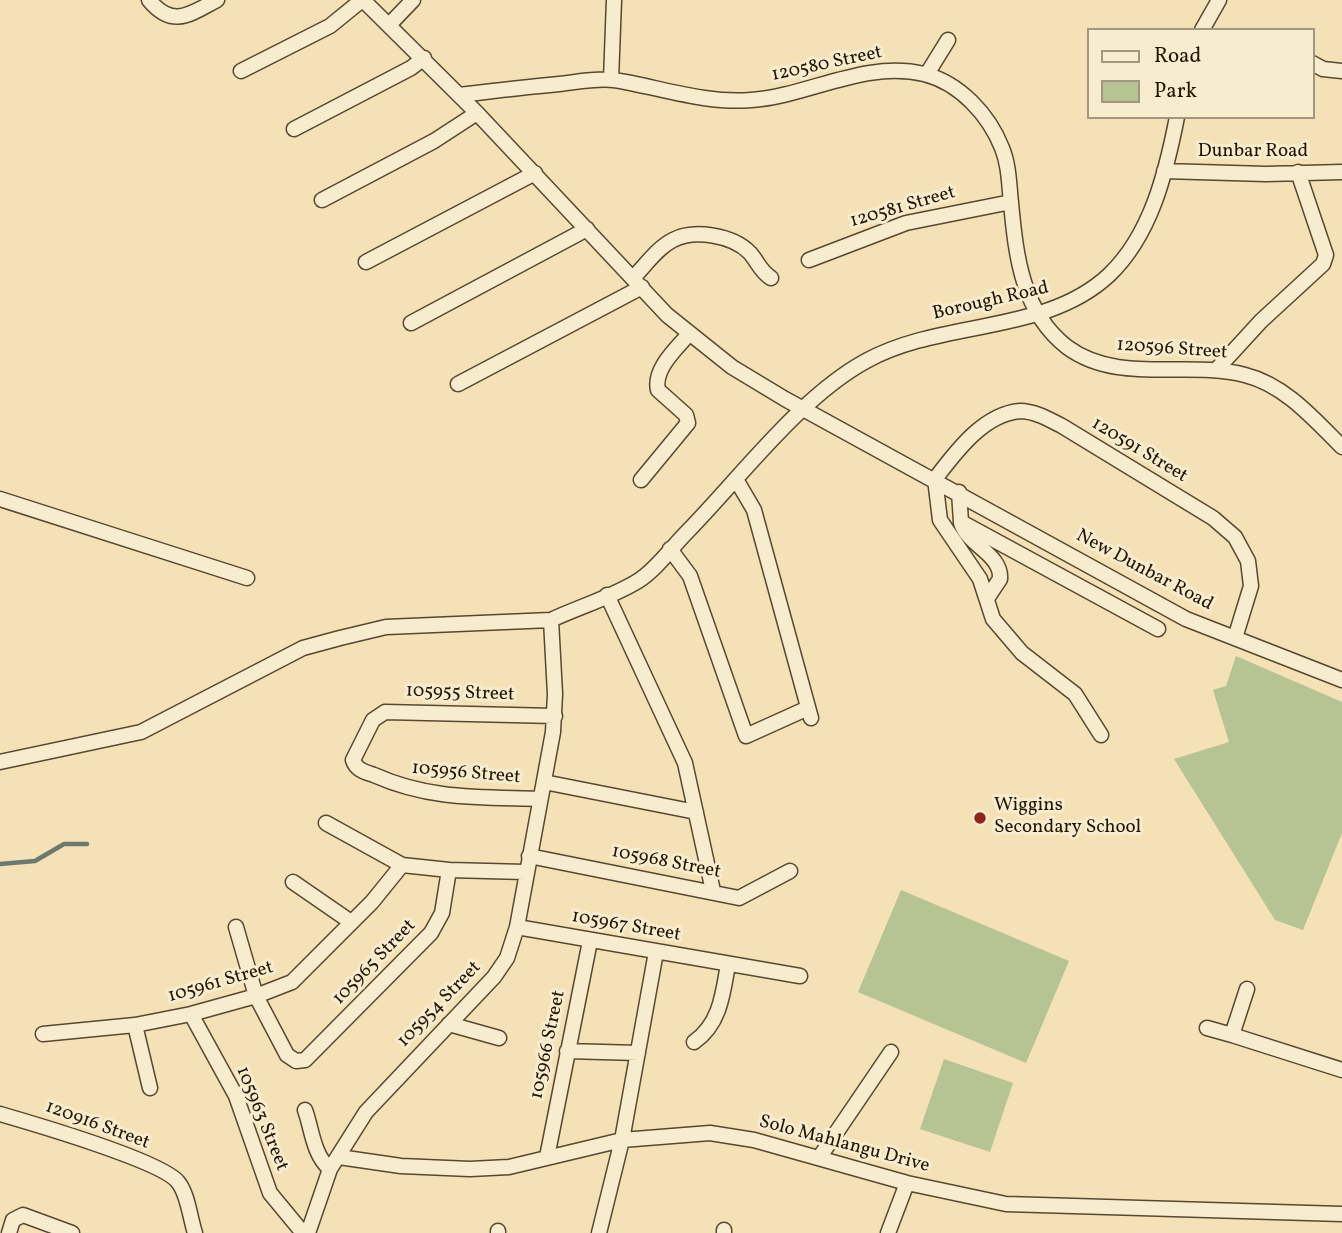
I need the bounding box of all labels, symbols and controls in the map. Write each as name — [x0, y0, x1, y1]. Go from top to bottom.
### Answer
legend — [1086, 28, 1314, 119]
street label: 120580 Street — [770, 42, 884, 88]
text: Road — [1154, 42, 1201, 71]
text: Park — [1154, 77, 1197, 106]
street label: Dunbar Road — [1198, 142, 1308, 164]
street label: 120581 Street — [848, 182, 958, 234]
street label: Borough Road — [931, 278, 1051, 326]
street label: 120596 Street — [1116, 335, 1228, 365]
street label: 120591 Street — [1087, 413, 1191, 489]
street label: New Dunbar Road — [1072, 525, 1216, 617]
street label: 105955 Street — [405, 681, 515, 707]
street label: 105956 Street — [411, 758, 521, 790]
place label: Wiggins Secondary School — [994, 796, 1141, 840]
marker: Wiggins Secondary School — [972, 810, 988, 826]
street label: 105968 Street — [609, 841, 723, 885]
street label: 105967 Street — [570, 906, 682, 948]
street label: 105965 Street — [328, 915, 422, 1011]
street label: 105961 Street — [166, 957, 276, 1009]
street label: 105954 Street — [393, 957, 487, 1053]
street label: 105966 Street — [526, 988, 572, 1102]
street label: 105963 Street — [230, 1063, 292, 1175]
street label: 120916 Street — [42, 1097, 152, 1155]
street label: Solo Mahlangu Drive — [756, 1111, 932, 1179]

